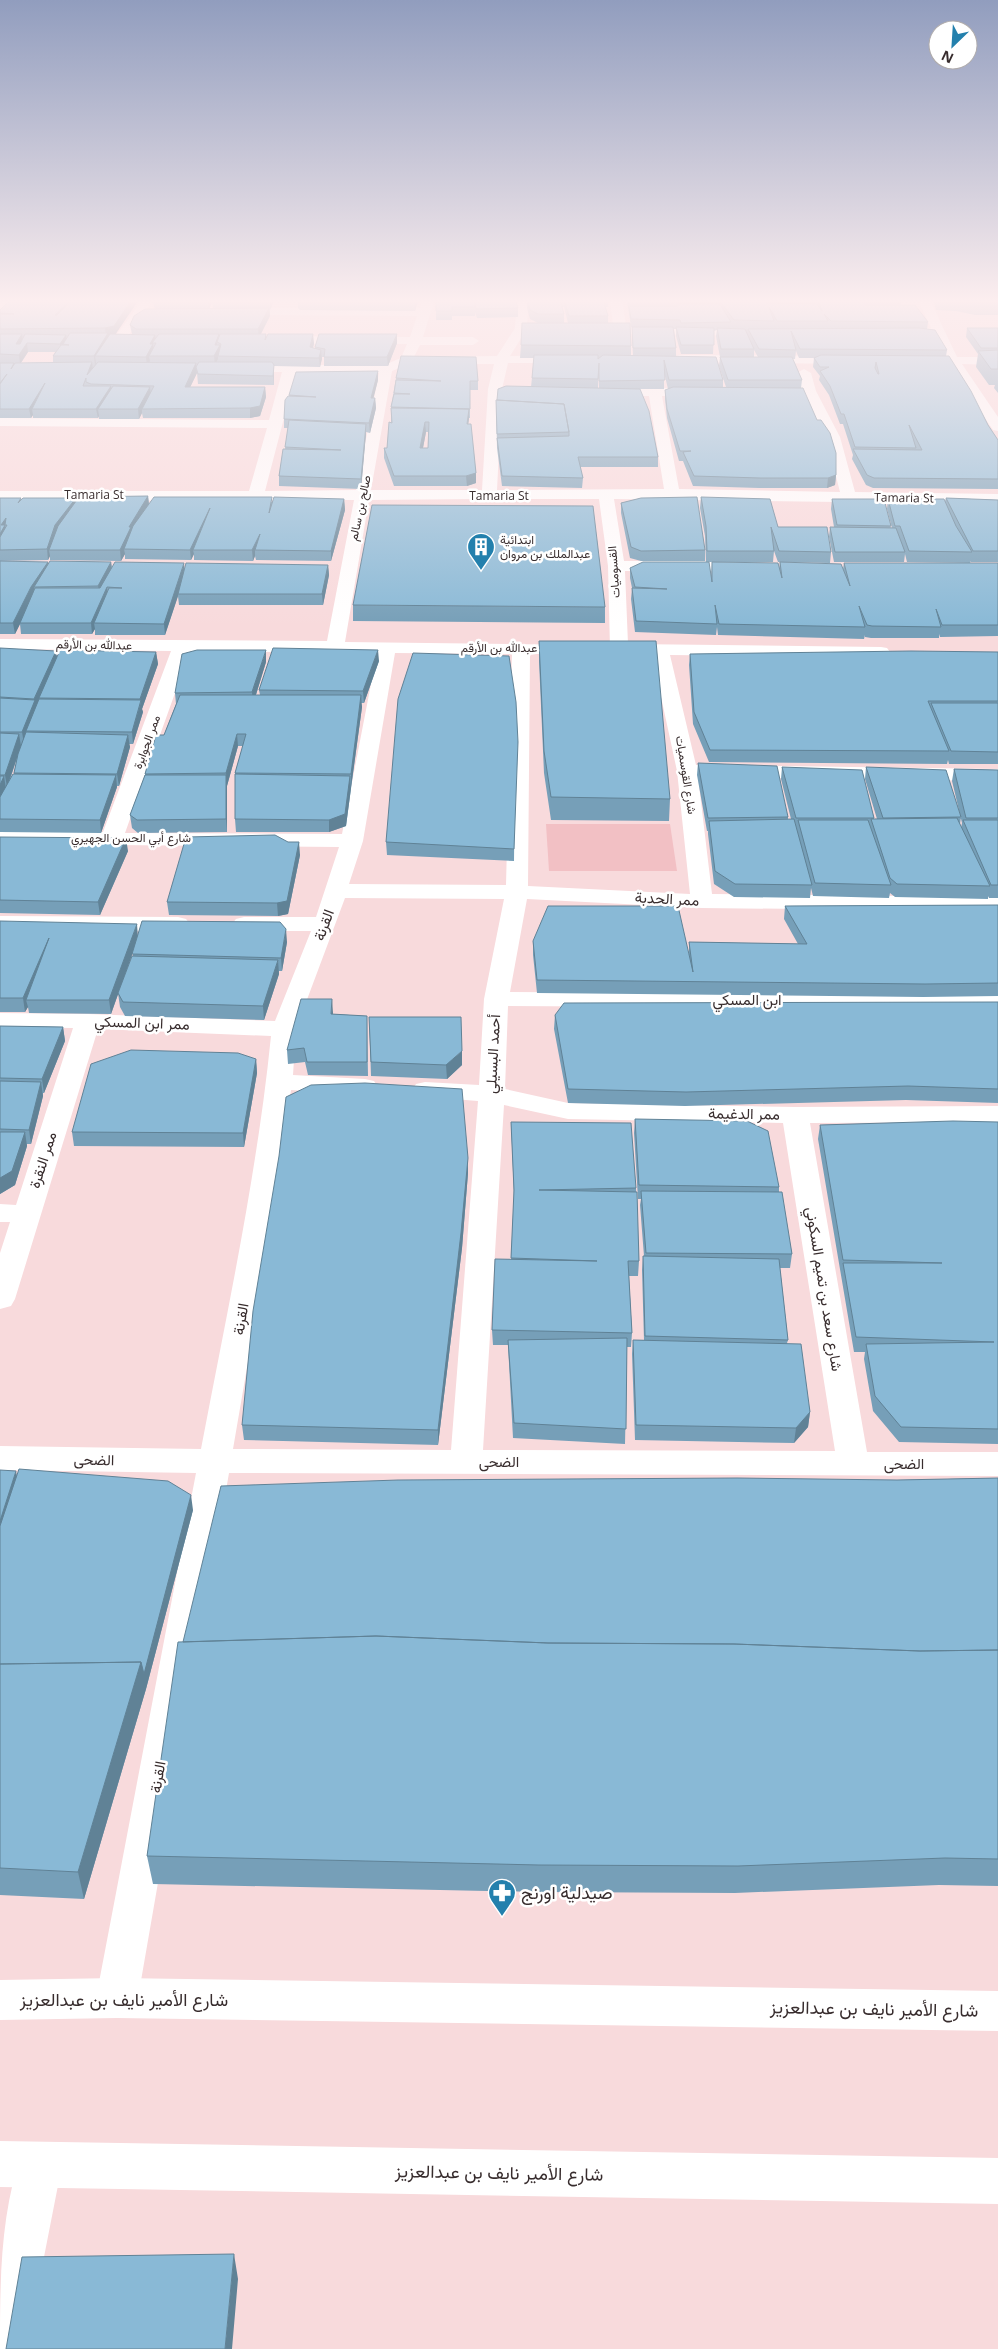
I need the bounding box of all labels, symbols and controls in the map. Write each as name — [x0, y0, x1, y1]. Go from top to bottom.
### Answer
north arrow — [928, 20, 978, 70]
text: N — [938, 46, 956, 68]
street label: صالح بن سالم — [344, 473, 376, 543]
street label: Tamaria St — [64, 486, 124, 503]
street label: Tamaria St — [469, 487, 529, 504]
street label: Tamaria St — [874, 488, 934, 507]
place label: ابتدائية عبدالملك بن مروان — [500, 531, 590, 562]
building icon: ابتدائية عبدالملك بن مروان — [466, 532, 496, 571]
street label: القسوميات — [603, 545, 624, 599]
street label: عبدالله بن الأرقم — [56, 635, 132, 654]
street label: عبدالله بن الأرقم — [461, 639, 537, 656]
street label: ممر الجوابرة — [129, 712, 164, 771]
street label: شارع القوسميات — [671, 735, 701, 815]
street label: شارع أبي الحسن الجهيري — [71, 829, 191, 848]
street label: ممر الحدبة — [634, 886, 700, 910]
street label: القرنة — [308, 906, 338, 943]
street label: ابن المسكي — [712, 989, 782, 1013]
street label: ممر ابن المسكي — [94, 1010, 190, 1038]
street label: أحمد البسيلي — [480, 1013, 508, 1094]
street label: ممر الدغيمة — [708, 1102, 780, 1124]
street label: ممر النقرة — [24, 1129, 61, 1190]
street label: شارع سعد بن تميم السكوني — [798, 1205, 848, 1373]
street label: القرنة — [227, 1301, 253, 1336]
street label: الضحى — [73, 1449, 115, 1470]
street label: الضحى — [479, 1451, 519, 1472]
street label: الضحى — [884, 1453, 924, 1474]
street label: القرنة — [144, 1759, 170, 1794]
pharmacy icon: صيدلية اورنج — [487, 1878, 517, 1917]
place label: صيدلية اورنج — [521, 1880, 613, 1905]
street label: شارع الأمير نايف بن عبدالعزيز — [19, 1987, 228, 2012]
street label: شارع الأمير نايف بن عبدالعزيز — [769, 1994, 978, 2023]
street label: شارع الأمير نايف بن عبدالعزيز — [394, 2158, 603, 2187]

